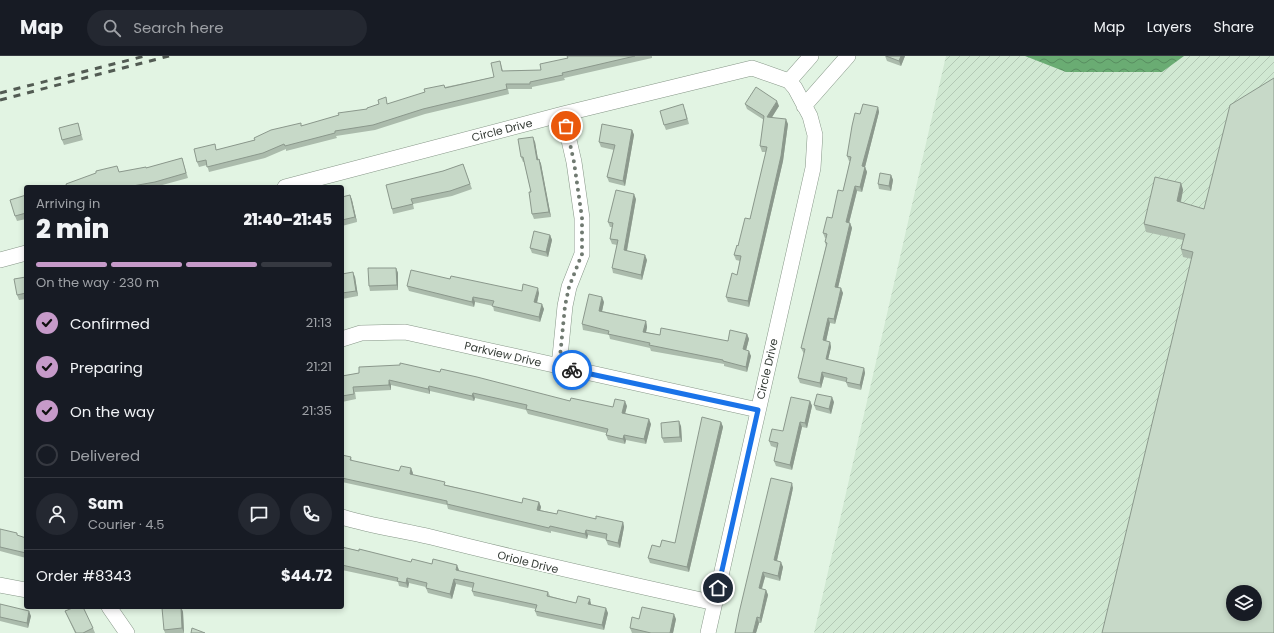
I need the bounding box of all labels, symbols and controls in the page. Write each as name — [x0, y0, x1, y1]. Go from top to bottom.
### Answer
search box — [87, 10, 367, 46]
text: Map — [20, 14, 63, 41]
icon: search — [101, 17, 123, 39]
text: Search here — [133, 17, 224, 38]
text: Map — [1094, 17, 1125, 37]
text: Layers — [1147, 17, 1191, 37]
text: Share — [1213, 17, 1254, 37]
pin — [549, 109, 583, 143]
street label: Circle Drive — [470, 115, 534, 145]
icon: bag — [555, 115, 577, 137]
text: Arriving in — [36, 194, 100, 213]
text: 21:40–21:45 — [244, 209, 332, 230]
text: 2 min — [36, 211, 109, 247]
text: On the way · 230 m — [36, 273, 159, 292]
icon: check — [36, 312, 58, 334]
text: Confirmed — [70, 313, 150, 334]
text: 21:13 — [306, 313, 332, 332]
street label: Parkview Drive — [463, 337, 543, 371]
street label: Circle Drive — [752, 337, 782, 401]
courier — [552, 350, 592, 390]
icon: check — [36, 356, 58, 378]
text: Preparing — [70, 357, 143, 378]
text: 21:21 — [306, 357, 332, 376]
icon: bike — [561, 359, 583, 381]
icon: check — [36, 400, 58, 422]
text: On the way — [70, 401, 155, 422]
text: 21:35 — [302, 401, 332, 420]
text: Delivered — [70, 445, 140, 466]
button: person — [36, 493, 78, 535]
text: Sam — [88, 493, 123, 514]
button: chat — [238, 493, 280, 535]
button: phone — [290, 493, 332, 535]
text: Courier · 4.5 — [88, 515, 164, 534]
street label: Oriole Drive — [496, 547, 560, 577]
text: Order #8343 — [36, 565, 132, 586]
text: $44.72 — [281, 565, 332, 586]
pin — [701, 571, 735, 605]
icon: home — [707, 577, 729, 599]
map controls — [1226, 585, 1262, 621]
button: layers — [1226, 585, 1262, 621]

